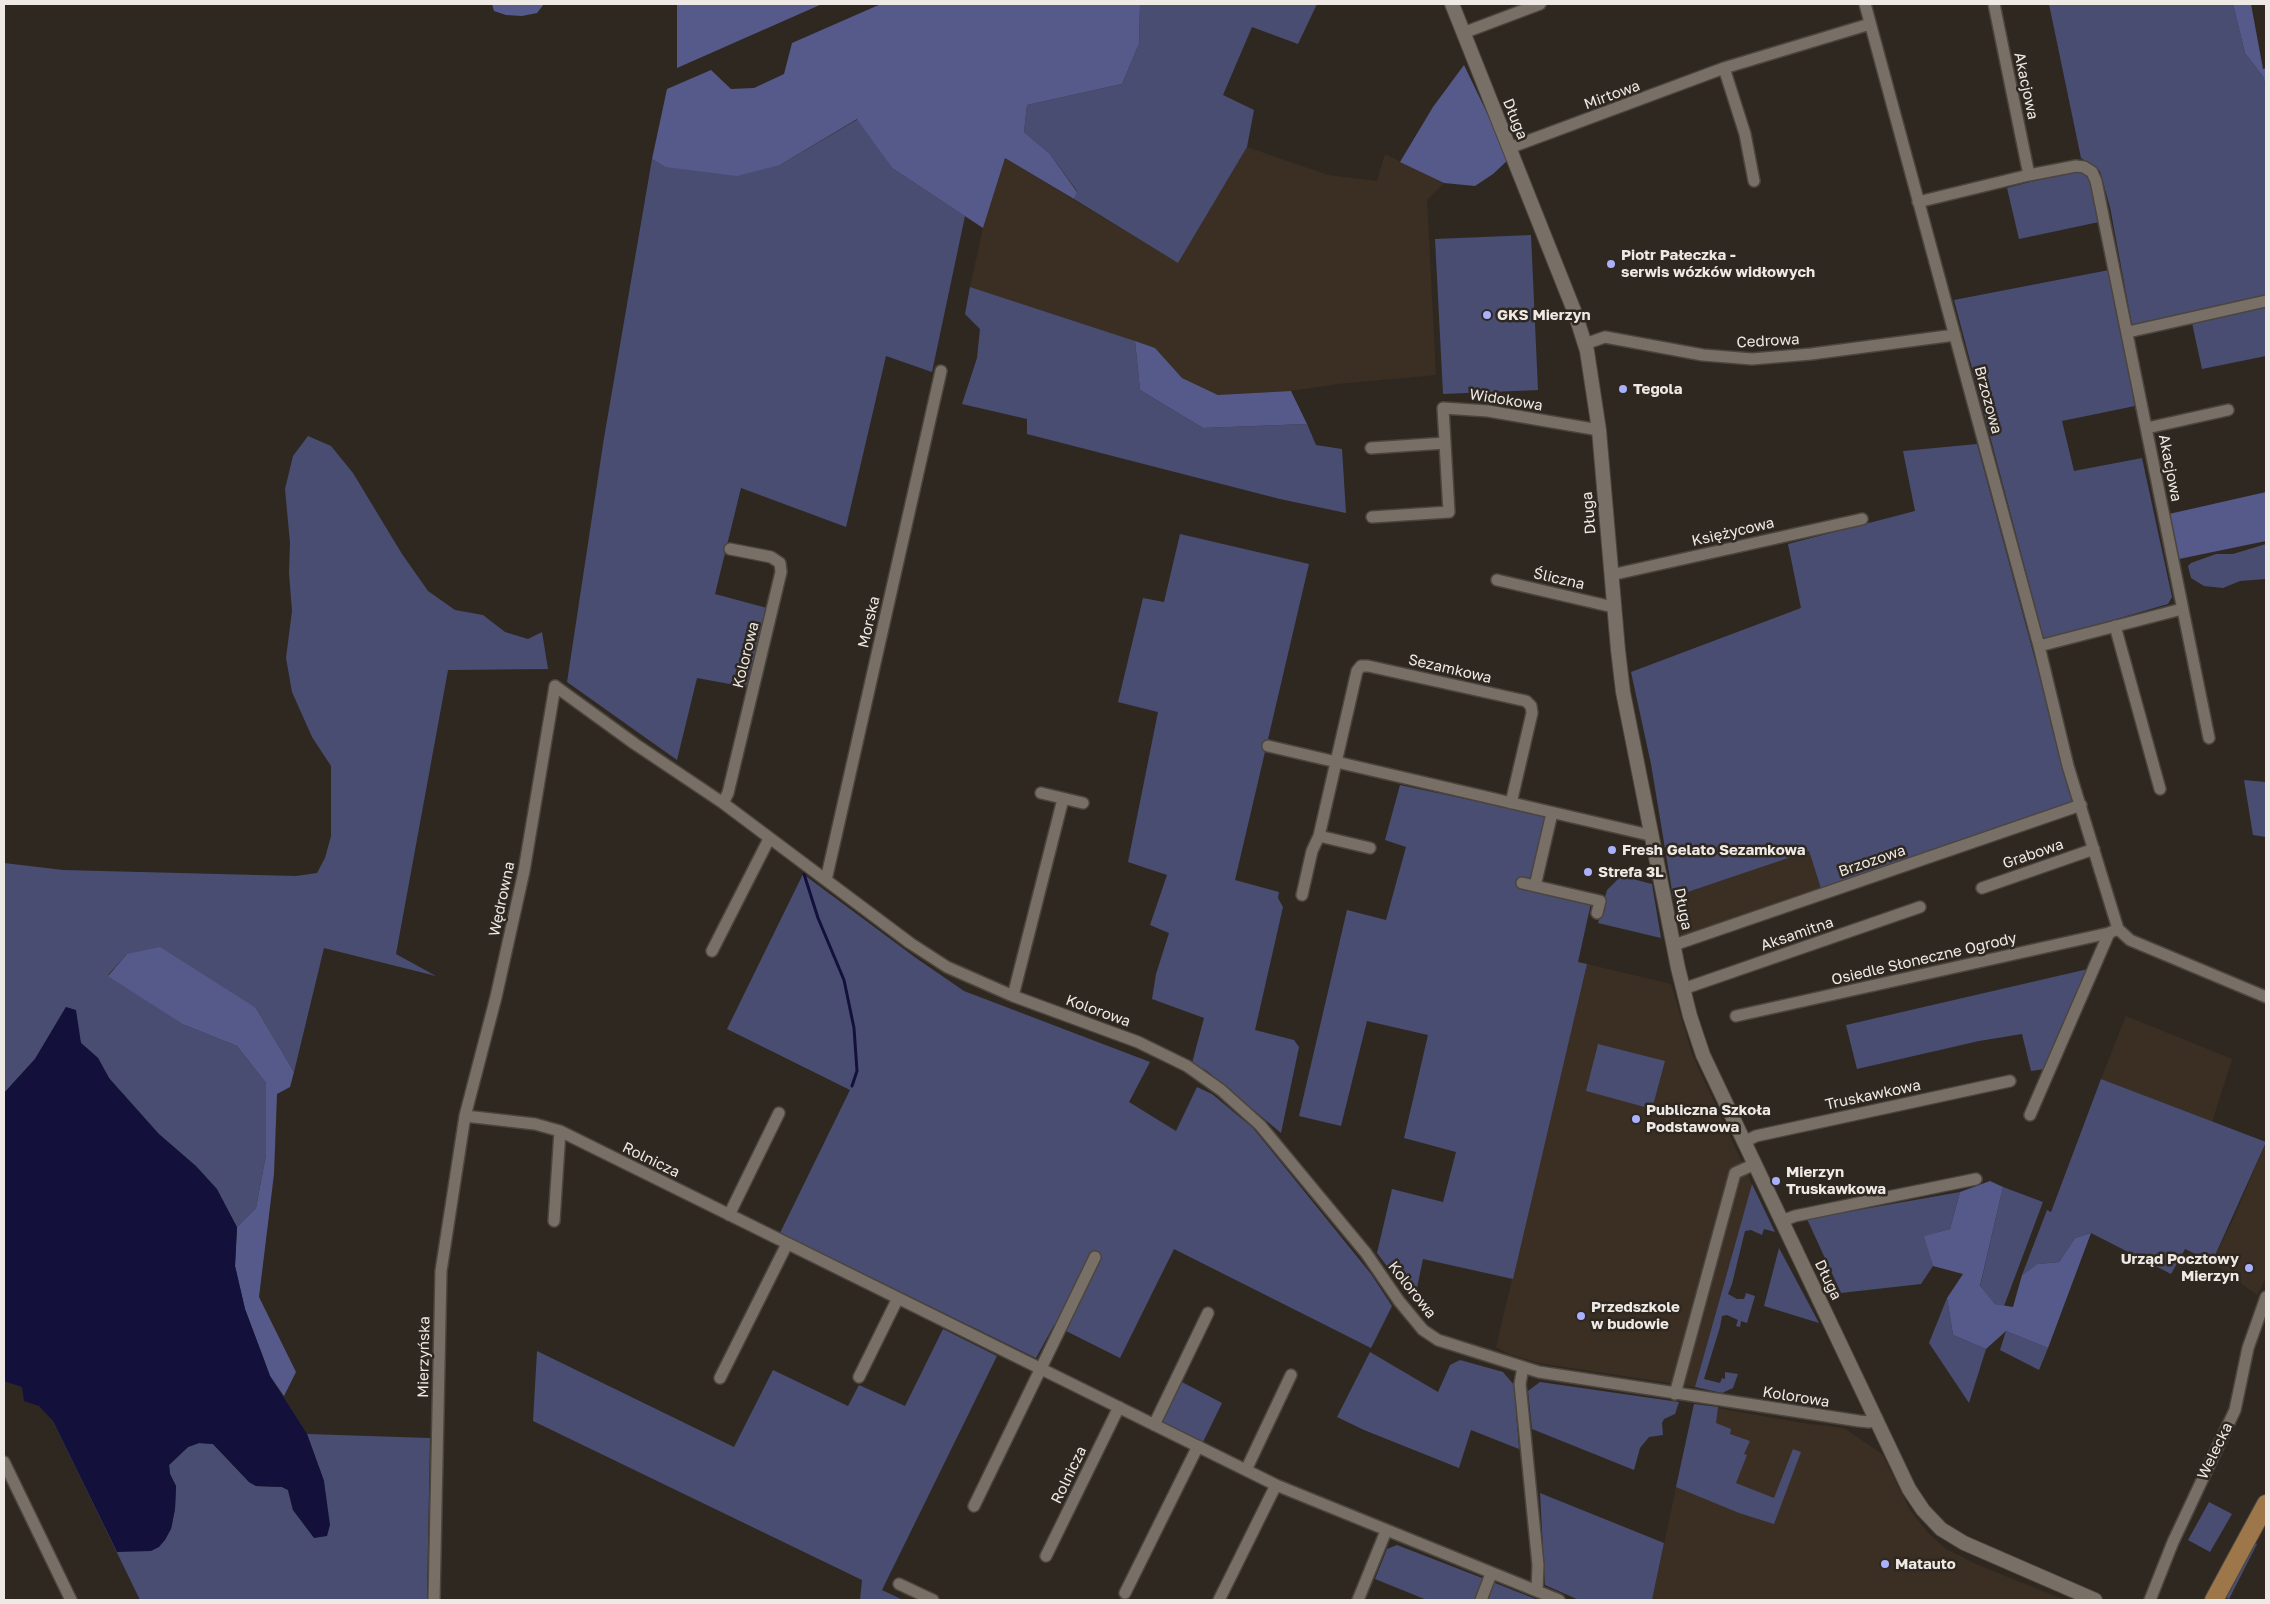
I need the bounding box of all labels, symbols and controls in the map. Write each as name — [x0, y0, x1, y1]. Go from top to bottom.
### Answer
street label: Akacjowa — [2010, 51, 2042, 121]
street label: Mirtowa — [1582, 77, 1642, 113]
street label: Długa — [1499, 96, 1531, 142]
place label: Piotr Pałeczka - serwis wózków widłowych — [1621, 246, 1815, 281]
marker: Piotr Pałeczka - serwis wózków widłowych — [1605, 258, 1617, 270]
place label: GKS Mierzyn — [1497, 306, 1591, 324]
marker: GKS Mierzyn — [1481, 309, 1493, 321]
street label: Cedrowa — [1736, 330, 1800, 352]
street label: Brzozowa — [1970, 364, 2006, 436]
place label: Tegola — [1633, 380, 1682, 398]
marker: Tegola — [1617, 383, 1629, 395]
street label: Widokowa — [1468, 385, 1544, 415]
street label: Akacjowa — [2155, 433, 2185, 503]
street label: Długa — [1578, 491, 1600, 535]
street label: Księżycowa — [1690, 514, 1776, 550]
street label: Śliczna — [1532, 564, 1586, 594]
street label: Morska — [854, 594, 884, 650]
street label: Kolorowa — [729, 620, 763, 690]
street label: Sezamkowa — [1407, 651, 1493, 687]
street label: Grabowa — [2000, 835, 2066, 873]
place label: Fresh Gelato Sezamkowa — [1622, 841, 1805, 859]
street label: Brzozowa — [1836, 841, 1908, 881]
marker: Fresh Gelato Sezamkowa — [1606, 844, 1618, 856]
street label: Wędrowna — [485, 860, 519, 938]
place label: Strefa 3L — [1598, 863, 1664, 881]
marker: Strefa 3L — [1582, 866, 1594, 878]
street label: Długa — [1670, 886, 1696, 932]
street label: Aksamitna — [1758, 913, 1836, 955]
street label: Osiedle Słoneczne Ogrody — [1830, 929, 2018, 989]
street label: Kolorowa — [1063, 991, 1133, 1031]
street label: Truskawkowa — [1824, 1076, 1922, 1114]
place label: Publiczna Szkoła Podstawowa — [1646, 1101, 1771, 1136]
marker: Publiczna Szkoła Podstawowa — [1630, 1113, 1642, 1125]
street label: Rolnicza — [619, 1138, 683, 1182]
place label: Mierzyn Truskawkowa — [1786, 1163, 1886, 1198]
marker: Mierzyn Truskawkowa — [1770, 1175, 1782, 1187]
place label: Urząd Pocztowy Mierzyn — [2121, 1250, 2239, 1285]
street label: Długa — [1811, 1257, 1845, 1303]
street label: Kolorowa — [1384, 1258, 1440, 1322]
marker: Urząd Pocztowy Mierzyn — [2243, 1262, 2255, 1274]
place label: Przedszkole w budowie — [1591, 1298, 1680, 1333]
marker: Przedszkole w budowie — [1575, 1310, 1587, 1322]
street label: Mierzyńska — [414, 1316, 434, 1398]
street label: Kolorowa — [1761, 1383, 1831, 1411]
street label: Welecka — [2194, 1420, 2236, 1482]
street label: Rolnicza — [1047, 1443, 1091, 1507]
place label: Matauto — [1895, 1555, 1956, 1573]
marker: Matauto — [1879, 1558, 1891, 1570]

